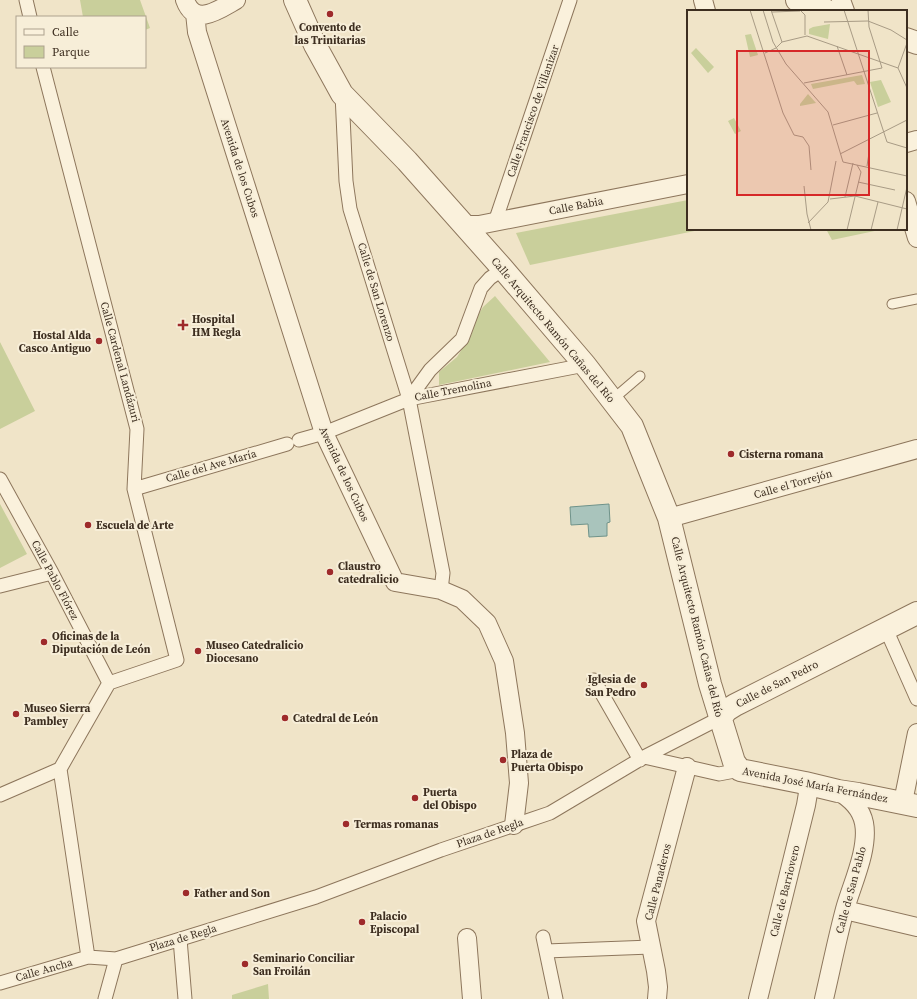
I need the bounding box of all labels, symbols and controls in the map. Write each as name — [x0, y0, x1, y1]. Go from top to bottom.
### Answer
marker: Convento de las Trinitarias — [325, 9, 335, 19]
inset map — [687, 10, 907, 230]
legend — [16, 16, 146, 68]
place label: Convento de las Trinitarias — [294, 20, 366, 48]
text: Calle — [52, 24, 79, 40]
street label: Calle Francisco de Villanizar — [503, 42, 563, 179]
text: Parque — [52, 44, 90, 60]
street label: Avenida de los Cubos — [217, 117, 263, 220]
street label: Calle Babia — [548, 193, 605, 219]
street label: Calle de San Lorenzo — [354, 241, 398, 343]
street label: Calle Arquitecto Ramón Cañas del Río — [488, 254, 618, 406]
street label: Calle Cardenal Landázuri — [97, 300, 143, 424]
place label: Hospital HM Regla — [192, 312, 241, 340]
marker: Hospital HM Regla — [177, 319, 189, 331]
place label: Hostal Alda Casco Antiguo — [19, 328, 91, 356]
marker: Hostal Alda Casco Antiguo — [94, 336, 104, 346]
street label: Calle Tremolina — [413, 375, 493, 405]
street label: Avenida de los Cubos — [315, 424, 373, 524]
street label: Calle del Ave María — [164, 446, 259, 486]
place label: Cisterna romana — [739, 447, 824, 462]
marker: Cisterna romana — [726, 449, 736, 459]
street label: Calle el Torrejón — [752, 466, 834, 502]
place label: Escuela de Arte — [96, 518, 174, 533]
marker: Escuela de Arte — [83, 520, 93, 530]
street label: Calle Arquitecto Ramón Cañas del Río — [667, 535, 727, 719]
street label: Calle Pablo Flórez — [28, 537, 82, 623]
place label: Claustro catedralicio — [338, 559, 399, 587]
marker: Claustro catedralicio — [325, 567, 335, 577]
place label: Oficinas de la Diputación de León — [52, 629, 151, 657]
marker: Oficinas de la Diputación de León — [39, 637, 49, 647]
place label: Museo Catedralicio Diocesano — [206, 638, 303, 666]
marker: Museo Catedralicio Diocesano — [193, 646, 203, 656]
street label: Calle de San Pedro — [733, 657, 821, 711]
place label: Iglesia de San Pedro — [585, 672, 636, 700]
marker: Iglesia de San Pedro — [639, 680, 649, 690]
place label: Museo Sierra Pambley — [24, 701, 91, 729]
marker: Museo Sierra Pambley — [11, 709, 21, 719]
place label: Catedral de León — [293, 711, 378, 726]
marker: Catedral de León — [280, 713, 290, 723]
place label: Plaza de Puerta Obispo — [511, 747, 583, 775]
marker: Plaza de Puerta Obispo — [498, 755, 508, 765]
street label: Avenida José María Fernández — [741, 764, 889, 806]
place label: Puerta del Obispo — [423, 785, 477, 813]
marker: Puerta del Obispo — [410, 793, 420, 803]
street label: Plaza de Regla — [455, 814, 526, 851]
place label: Termas romanas — [354, 817, 438, 832]
marker: Termas romanas — [341, 819, 351, 829]
street label: Calle Panaderos — [641, 842, 675, 922]
street label: Calle de Barriovero — [766, 843, 804, 939]
street label: Calle de San Pablo — [832, 845, 870, 935]
place label: Father and Son — [194, 886, 270, 901]
marker: Father and Son — [181, 888, 191, 898]
place label: Palacio Episcopal — [370, 909, 420, 937]
marker: Palacio Episcopal — [357, 917, 367, 927]
street label: Plaza de Regla — [147, 921, 219, 955]
place label: Seminario Conciliar San Froilán — [253, 951, 356, 979]
street label: Calle Ancha — [14, 955, 75, 985]
marker: Seminario Conciliar San Froilán — [240, 959, 250, 969]

